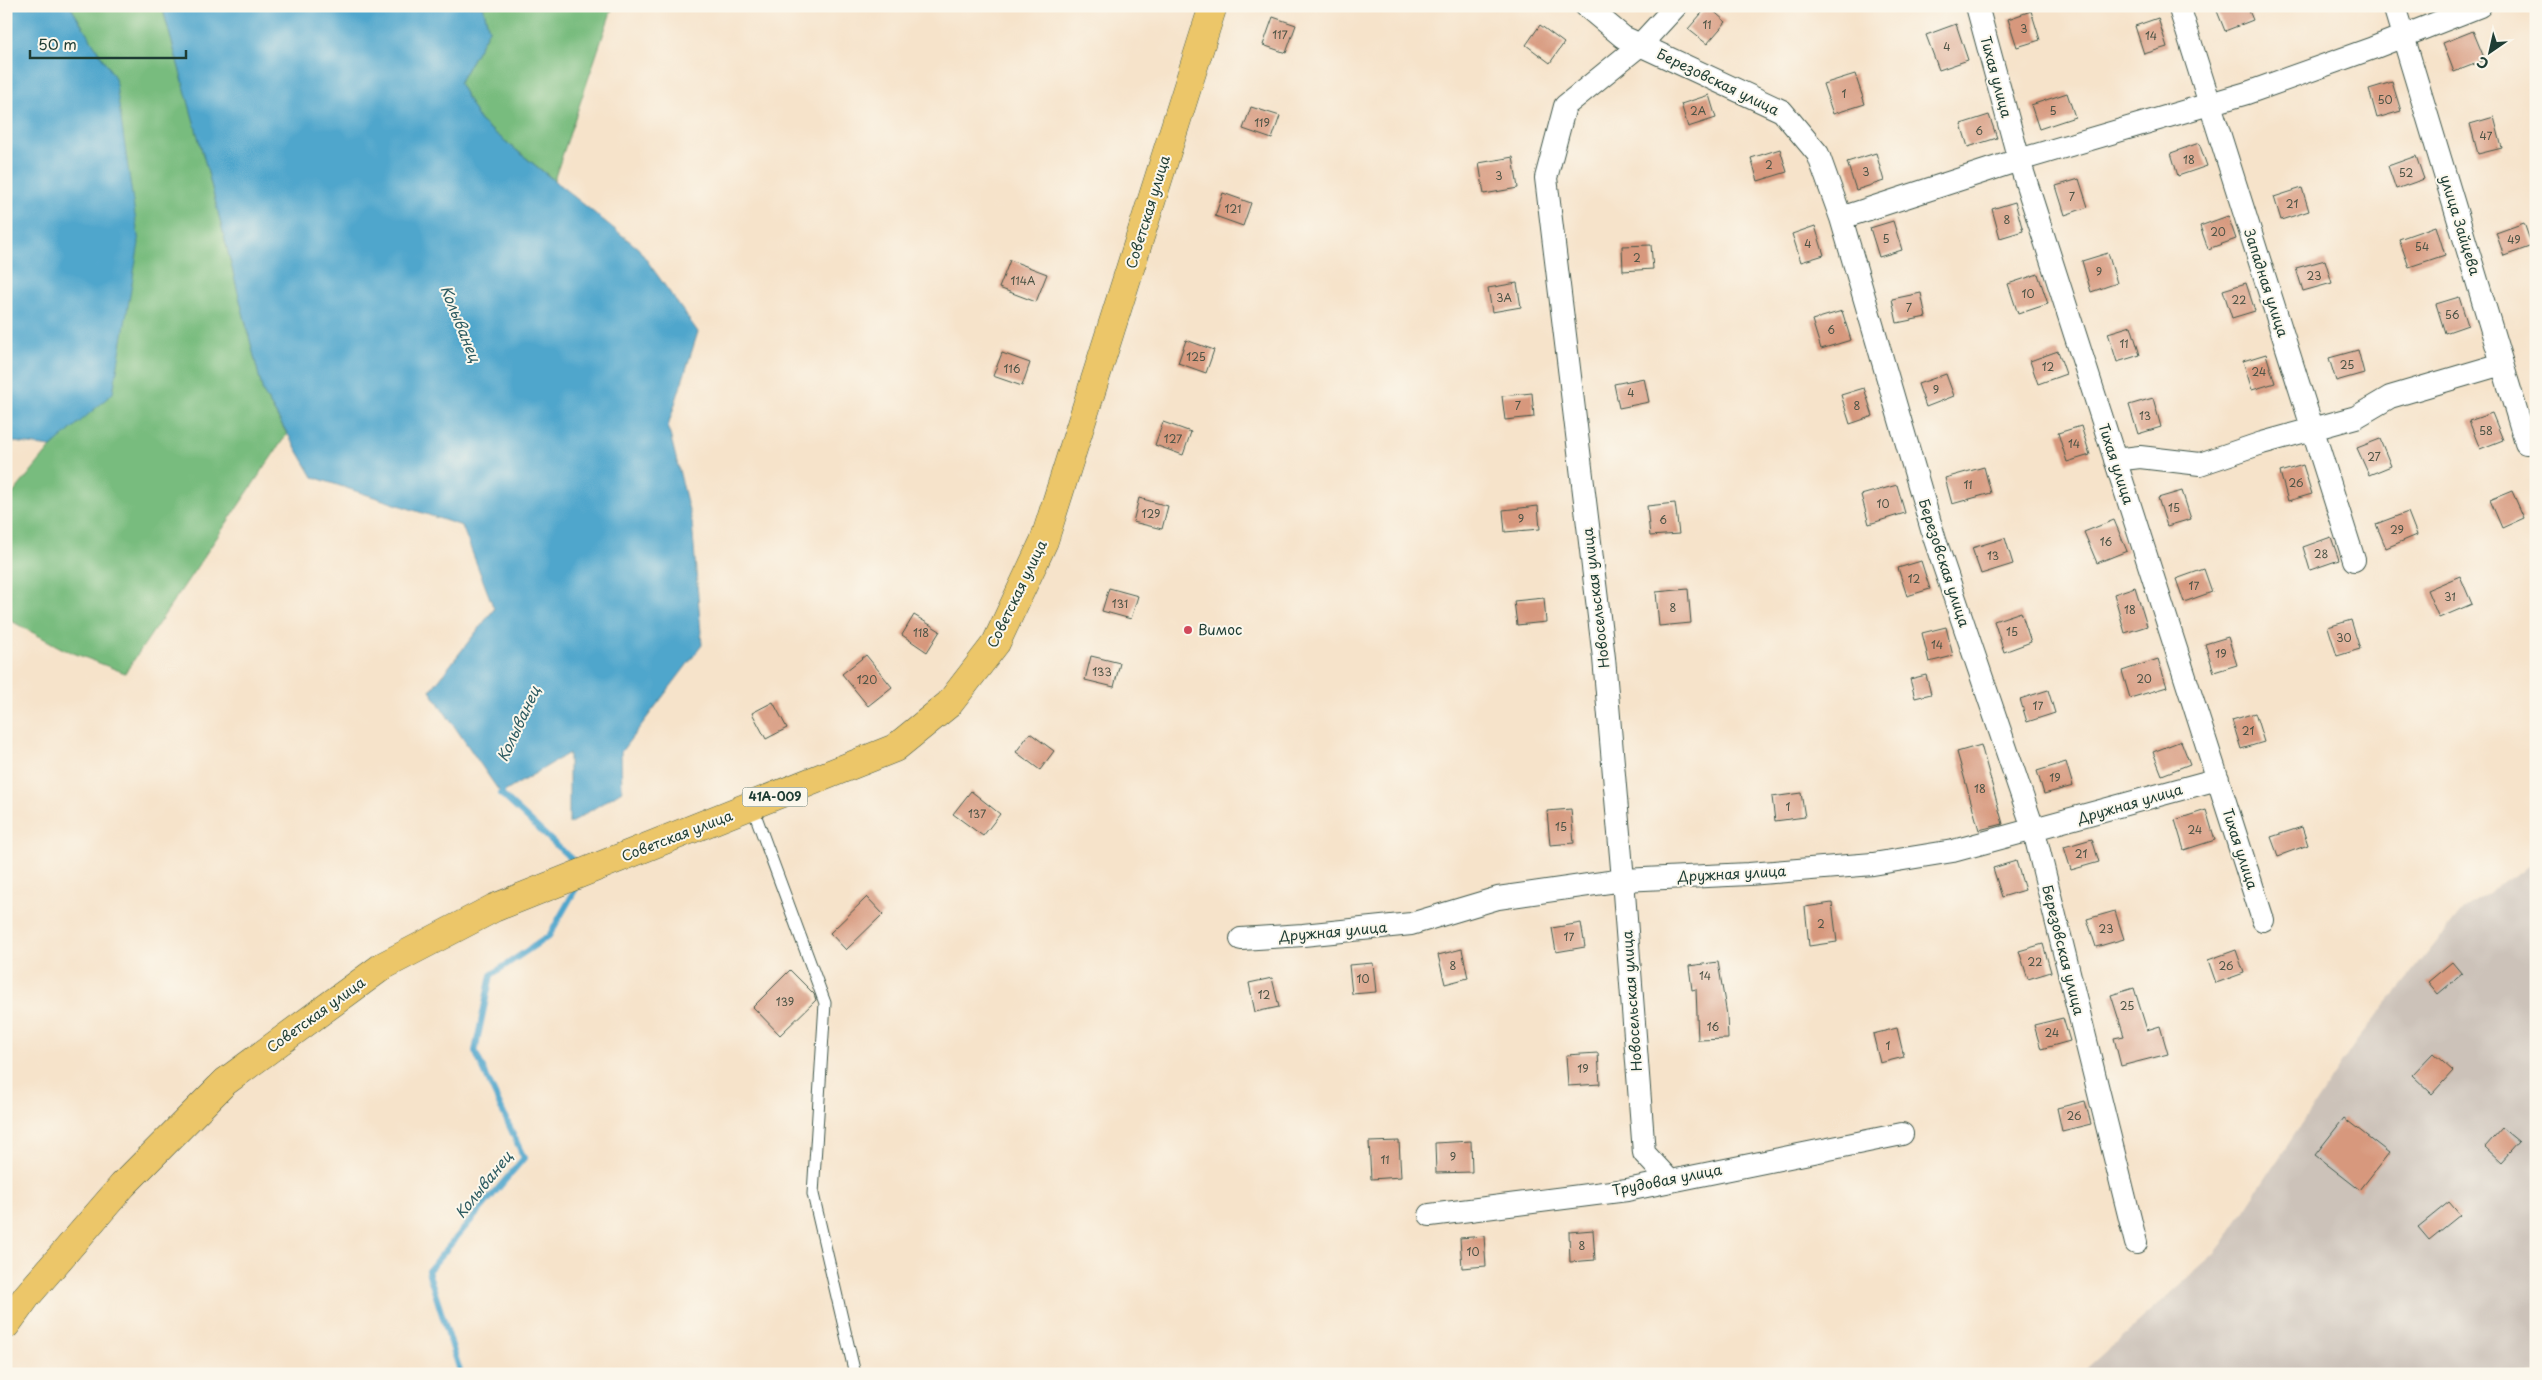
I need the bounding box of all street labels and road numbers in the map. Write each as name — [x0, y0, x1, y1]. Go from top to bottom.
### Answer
street label: Тихая улица — [1975, 34, 2018, 120]
street label: Березовская улица — [1654, 43, 1783, 120]
street label: Советская улица — [1120, 152, 1175, 271]
street label: улица Зайцева — [2435, 172, 2486, 278]
street label: Западная улица — [2239, 226, 2294, 340]
street label: Тихая улица — [2094, 421, 2139, 507]
street label: Березовская улица — [1914, 496, 1975, 630]
street label: Новосельская улица — [1576, 527, 1615, 669]
street label: Советская улица — [981, 536, 1052, 651]
street label: Дружная улица — [2074, 778, 2185, 829]
road number: 41А-009 — [742, 788, 808, 806]
street label: Советская улица — [618, 805, 736, 866]
street label: Тихая улица — [2218, 806, 2263, 892]
street label: Дружная улица — [1676, 860, 1787, 887]
street label: Березовская улица — [2037, 883, 2090, 1017]
street label: Дружная улица — [1277, 916, 1388, 947]
street label: Новосельская улица — [1616, 930, 1647, 1072]
street label: Советская улица — [262, 971, 370, 1058]
street label: Трудовая улица — [1610, 1159, 1724, 1200]

